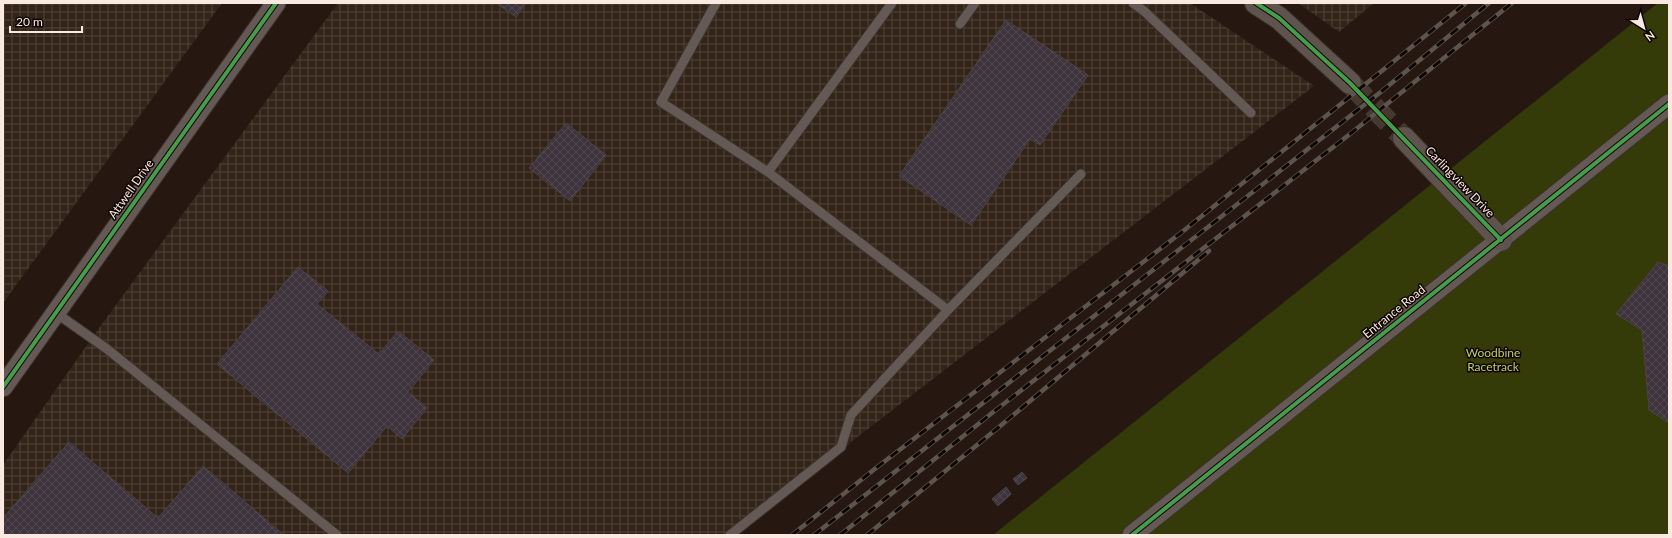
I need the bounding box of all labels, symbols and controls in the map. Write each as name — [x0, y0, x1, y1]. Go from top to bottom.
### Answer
scale bar — [10, 8, 82, 34]
north arrow — [1624, 8, 1664, 48]
text: 20 m — [16, 14, 43, 29]
text: N — [1643, 29, 1658, 44]
street label: Carlingview Drive — [1423, 143, 1498, 220]
street label: Attwell Drive — [105, 156, 157, 221]
street label: Entrance Road — [1359, 282, 1428, 341]
park label: Woodbine Racetrack — [1466, 345, 1520, 374]

